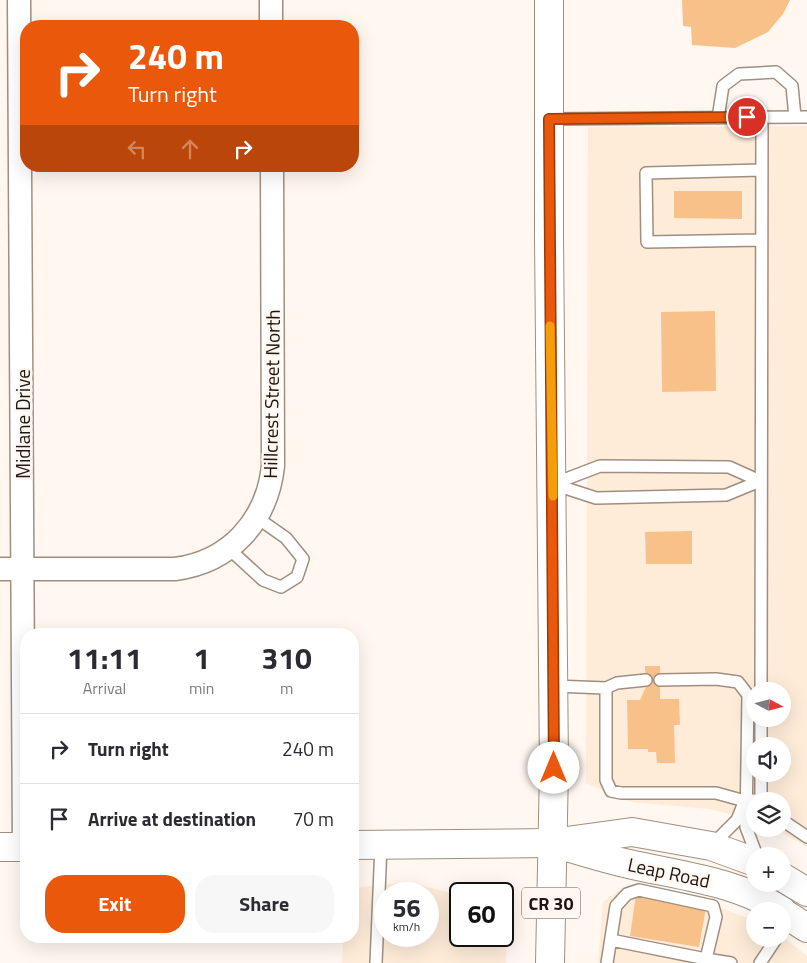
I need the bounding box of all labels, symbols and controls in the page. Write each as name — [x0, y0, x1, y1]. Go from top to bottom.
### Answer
text: 240 m — [128, 29, 224, 83]
icon: right — [45, 40, 110, 105]
text: Turn right — [128, 77, 217, 111]
pin — [726, 96, 768, 138]
icon: arrive — [733, 103, 761, 131]
icon: left — [123, 135, 151, 163]
icon: ahead — [176, 135, 204, 163]
icon: right — [229, 135, 257, 163]
street label: Hillcrest Street North — [255, 309, 287, 479]
street label: Midlane Drive — [8, 369, 37, 479]
text: 11:11 — [67, 635, 142, 681]
text: 1 — [193, 635, 210, 681]
text: 310 — [262, 635, 312, 681]
text: Arrival — [83, 676, 126, 700]
text: min — [189, 676, 214, 700]
text: m — [280, 676, 293, 700]
north arrow — [746, 682, 791, 728]
map controls — [746, 682, 791, 947]
text: Turn right — [88, 734, 169, 763]
text: 240 m — [282, 734, 334, 763]
icon: right — [45, 735, 73, 763]
button: sound — [746, 737, 791, 782]
position arrow — [527, 741, 579, 793]
button: layers — [746, 792, 791, 837]
text: Arrive at destination — [88, 804, 256, 833]
text: 70 m — [293, 804, 334, 833]
icon: arrive — [45, 805, 73, 833]
button: + — [746, 847, 791, 892]
street label: Leap Road — [625, 849, 713, 895]
button: Exit — [45, 875, 185, 933]
button: Share — [195, 875, 334, 933]
speed limit sign: 60 — [449, 882, 514, 947]
road number: CR 30 — [522, 888, 580, 918]
text: 56 — [392, 889, 421, 927]
button: − — [746, 902, 791, 947]
text: km/h — [393, 917, 420, 936]

